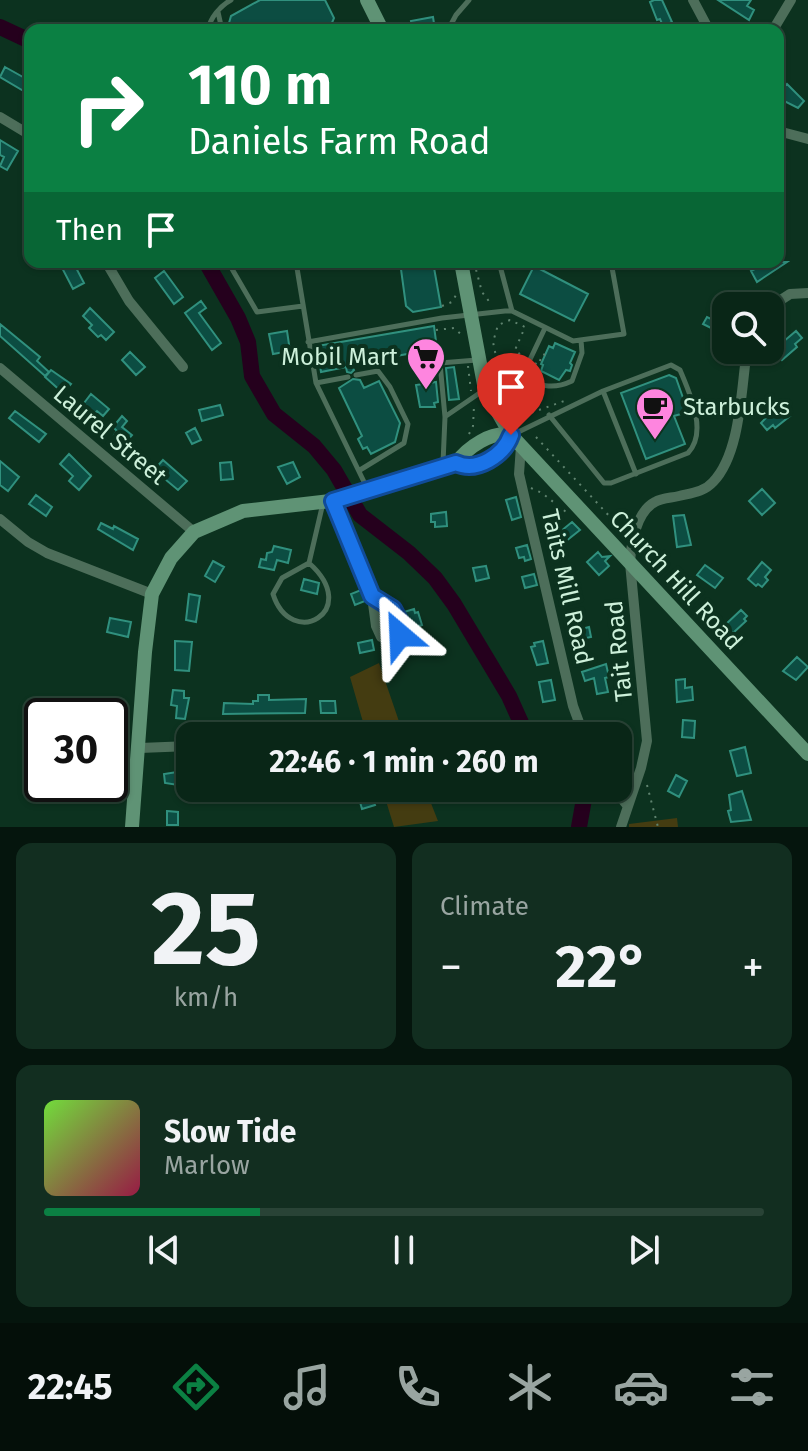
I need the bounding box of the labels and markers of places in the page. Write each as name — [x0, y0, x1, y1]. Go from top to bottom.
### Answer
supermarket icon: Mobil Mart — [405, 336, 447, 391]
place label: Mobil Mart — [281, 343, 398, 371]
pin — [477, 353, 545, 435]
cafe icon: Starbucks — [634, 386, 676, 441]
place label: Starbucks — [683, 393, 790, 421]

